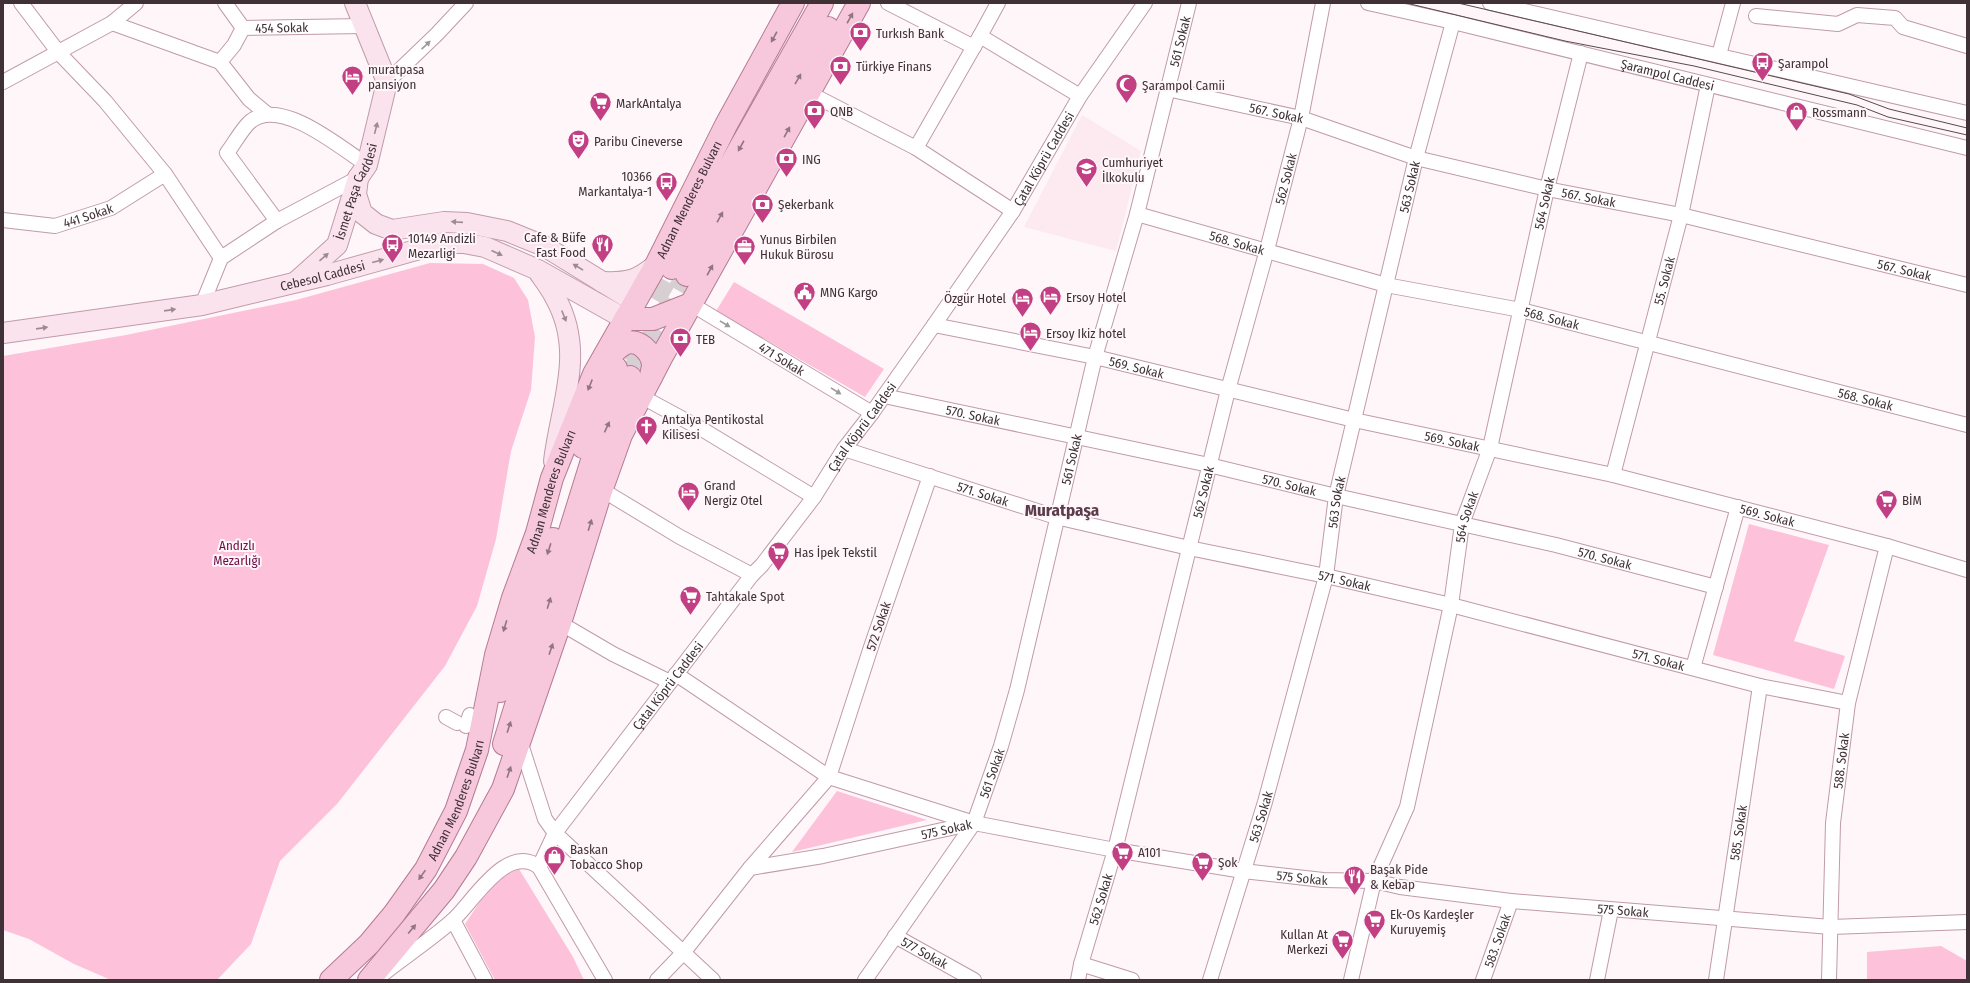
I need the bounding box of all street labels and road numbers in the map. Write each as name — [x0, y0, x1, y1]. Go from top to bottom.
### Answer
street label: 561 Sokak — [1167, 14, 1194, 68]
street label: 454 Sokak — [255, 20, 309, 36]
street label: Şarampol Caddesi — [1619, 56, 1716, 94]
street label: 567. Sokak — [1248, 100, 1306, 127]
street label: Çatal Köprü Caddesi — [1011, 109, 1077, 209]
street label: Adnan Menderes Bulvarı — [654, 138, 725, 261]
street label: İsmet Paşa Caddesi — [332, 142, 380, 242]
street label: 562 Sokak — [1272, 150, 1300, 206]
street label: 563 Sokak — [1396, 158, 1423, 214]
street label: 564 Sokak — [1531, 174, 1558, 231]
street label: 567. Sokak — [1560, 185, 1618, 210]
street label: 441 Sokak — [61, 201, 116, 231]
street label: 568. Sokak — [1208, 228, 1267, 258]
street label: 55. Sokak — [1651, 254, 1678, 306]
street label: 567. Sokak — [1876, 256, 1934, 284]
street label: Cebesol Caddesi — [279, 258, 367, 294]
street label: 568. Sokak — [1522, 304, 1582, 333]
street label: 471 Sokak — [756, 340, 808, 379]
street label: 569. Sokak — [1108, 354, 1166, 382]
street label: Çatal Köprü Caddesi — [825, 379, 899, 474]
street label: 568. Sokak — [1836, 385, 1895, 414]
street label: 570. Sokak — [944, 402, 1002, 429]
street label: Adnan Menderes Bulvarı — [523, 428, 579, 555]
street label: 569. Sokak — [1423, 428, 1482, 455]
street label: 561 Sokak — [1058, 432, 1085, 486]
street label: 562 Sokak — [1190, 464, 1217, 519]
street label: 570. Sokak — [1261, 471, 1319, 499]
street label: 563 Sokak — [1325, 474, 1349, 529]
street label: 571. Sokak — [955, 479, 1011, 510]
street label: 564 Sokak — [1453, 488, 1482, 544]
street label: 569. Sokak — [1738, 501, 1797, 530]
street label: 570. Sokak — [1576, 544, 1634, 573]
street label: 571. Sokak — [1317, 568, 1373, 594]
street label: 572 Sokak — [863, 599, 894, 653]
street label: Çatal Köprü Caddesi — [630, 639, 706, 733]
street label: 571. Sokak — [1631, 646, 1687, 674]
street label: 588. Sokak — [1830, 731, 1852, 790]
street label: Adnan Menderes Bulvarı — [425, 739, 487, 863]
street label: 561 Sokak — [976, 746, 1008, 800]
street label: 563 Sokak — [1246, 789, 1276, 844]
street label: 585. Sokak — [1727, 803, 1750, 861]
street label: 575 Sokak — [920, 817, 974, 842]
street label: 575 Sokak — [1276, 868, 1329, 888]
street label: 562 Sokak — [1086, 871, 1116, 927]
street label: 575 Sokak — [1597, 901, 1650, 920]
street label: 583. Sokak — [1481, 911, 1514, 969]
street label: 577 Sokak — [899, 934, 951, 972]

